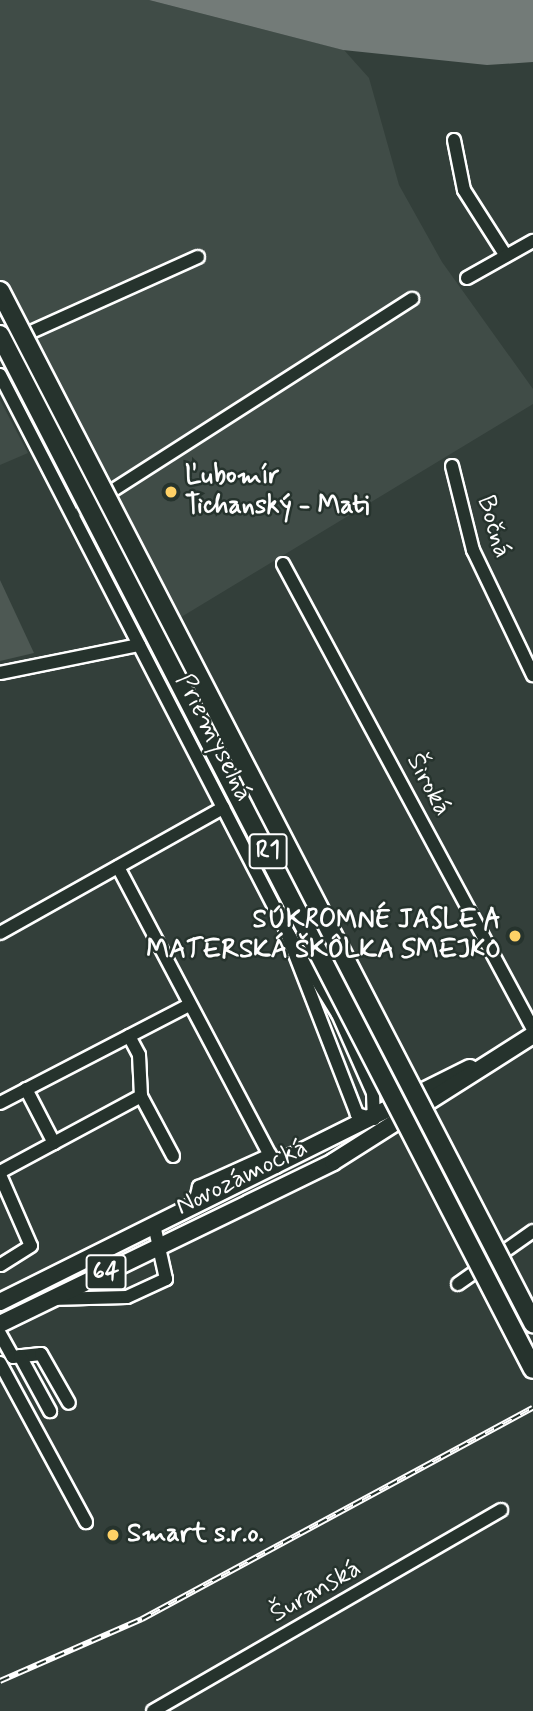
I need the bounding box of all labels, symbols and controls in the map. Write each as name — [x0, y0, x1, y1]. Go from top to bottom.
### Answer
place label: Ľubomír Tichanský - Mati — [185, 461, 369, 522]
marker: Ľubomír Tichanský - Mati — [163, 484, 179, 500]
street label: Bočná — [469, 492, 517, 562]
street label: Priemyselná — [168, 669, 258, 807]
street label: Široká — [399, 748, 457, 822]
road number: R1 — [247, 830, 289, 872]
place label: SÚKROMNÉ JASLE A MATERSKÁ ŠKÔLKA SMEJKO — [143, 905, 501, 967]
marker: SÚKROMNÉ JASLE A MATERSKÁ ŠKÔLKA SMEJKO — [507, 928, 523, 944]
street label: Novozámocká — [171, 1133, 313, 1223]
road number: 64 — [85, 1252, 127, 1292]
place label: Smart s.r.o. — [127, 1519, 264, 1551]
marker: Smart s.r.o. — [105, 1527, 121, 1543]
street label: Šuranská — [265, 1554, 367, 1630]

